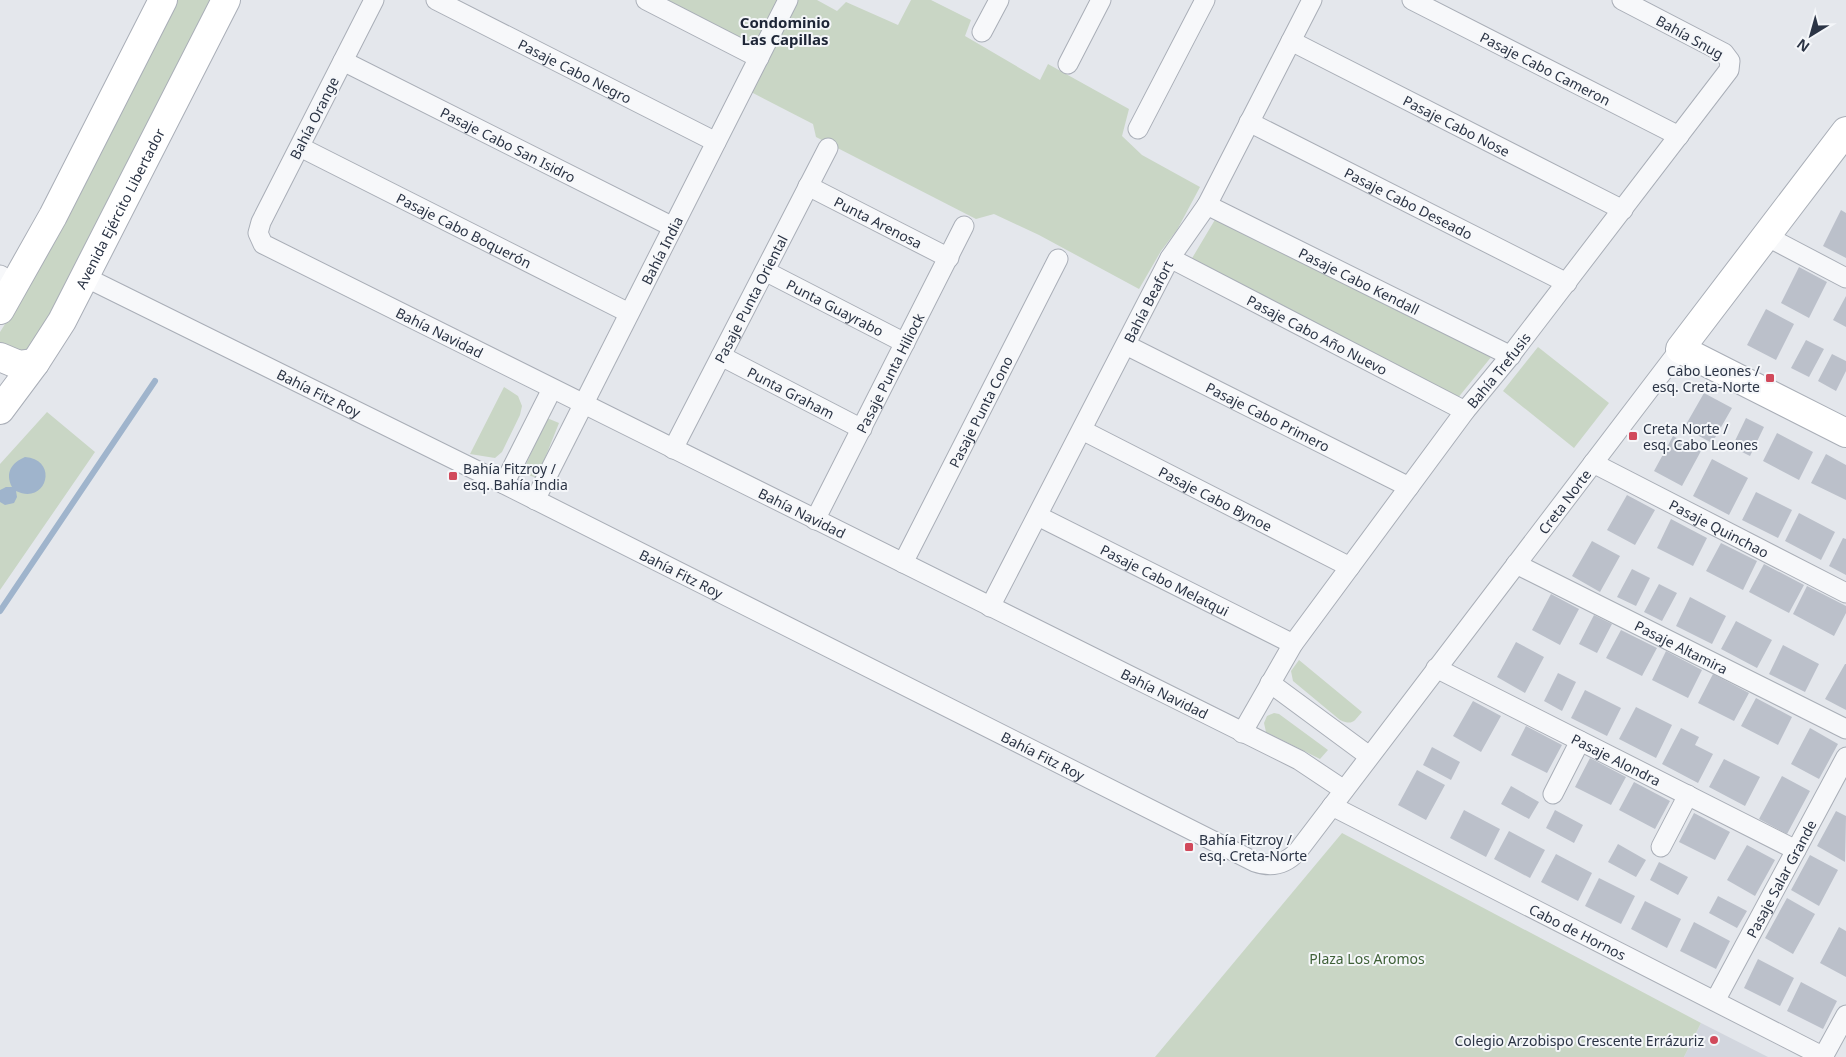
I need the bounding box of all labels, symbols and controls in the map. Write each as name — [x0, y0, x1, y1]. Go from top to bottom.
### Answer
north arrow — [1786, 10, 1836, 60]
street label: Bahía Snug — [1653, 11, 1727, 63]
district label: Condominio Las Capillas — [740, 12, 830, 49]
street label: Pasaje Cabo Cameron — [1477, 27, 1614, 109]
street label: Pasaje Cabo Negro — [515, 34, 635, 107]
text: N — [1793, 35, 1813, 57]
street label: Bahía Orange — [285, 73, 343, 162]
street label: Pasaje Cabo Nose — [1400, 90, 1513, 160]
street label: Pasaje Cabo San Isidro — [437, 102, 579, 186]
street label: Avenida Ejército Libertador — [71, 125, 169, 292]
street label: Pasaje Cabo Deseado — [1341, 162, 1476, 243]
street label: Pasaje Cabo Boquerón — [393, 188, 535, 272]
street label: Punta Arenosa — [831, 192, 926, 252]
street label: Bahía India — [636, 213, 687, 288]
street label: Pasaje Punta Oriental — [709, 231, 791, 366]
street label: Pasaje Cabo Kendall — [1296, 243, 1423, 319]
street label: Bahía Beafort — [1119, 257, 1177, 346]
street label: Punta Guayrabo — [783, 274, 887, 340]
street label: Pasaje Cabo Año Nuevo — [1244, 290, 1391, 379]
street label: Bahía Navidad — [393, 302, 487, 362]
street label: Pasaje Punta Hiliock — [851, 309, 928, 436]
street label: Bahía Trefusis — [1462, 328, 1535, 412]
street label: Pasaje Punta Cono — [944, 352, 1017, 471]
place label: Cabo Leones / esq. Creta-Norte — [1652, 361, 1761, 396]
street label: Punta Graham — [744, 362, 838, 423]
street label: Bahía Fitz Roy — [274, 364, 365, 422]
marker: Cabo Leones / esq. Creta-Norte — [1764, 372, 1776, 384]
street label: Pasaje Cabo Primero — [1203, 377, 1333, 455]
place label: Creta Norte / esq. Cabo Leones — [1643, 419, 1758, 454]
marker: Creta Norte / esq. Cabo Leones — [1627, 430, 1639, 442]
place label: Bahía Fitzroy / esq. Bahía India — [463, 459, 568, 494]
street label: Pasaje Cabo Bynoe — [1156, 461, 1276, 535]
street label: Creta Norte — [1533, 465, 1595, 538]
marker: Bahía Fitzroy / esq. Bahía India — [447, 470, 459, 482]
street label: Bahía Navidad — [755, 483, 849, 542]
street label: Pasaje Quinchao — [1666, 494, 1772, 561]
street label: Pasaje Cabo Melatqui — [1097, 539, 1232, 620]
street label: Bahía Fitz Roy — [637, 544, 727, 603]
street label: Pasaje Altamira — [1632, 615, 1731, 678]
street label: Bahía Navidad — [1118, 663, 1212, 723]
street label: Bahía Fitz Roy — [998, 726, 1089, 785]
street label: Pasaje Alondra — [1568, 729, 1664, 790]
street label: Pasaje Salar Grande — [1741, 816, 1820, 941]
place label: Bahía Fitzroy / esq. Creta-Norte — [1199, 830, 1307, 865]
marker: Bahía Fitzroy / esq. Creta-Norte — [1183, 841, 1195, 853]
street label: Cabo de Hornos — [1526, 899, 1630, 964]
park label: Plaza Los Aromos — [1309, 949, 1425, 968]
place label: Colegio Arzobispo Crescente Errázuriz — [1454, 1031, 1704, 1050]
marker: Colegio Arzobispo Crescente Errázuriz — [1708, 1034, 1720, 1046]

